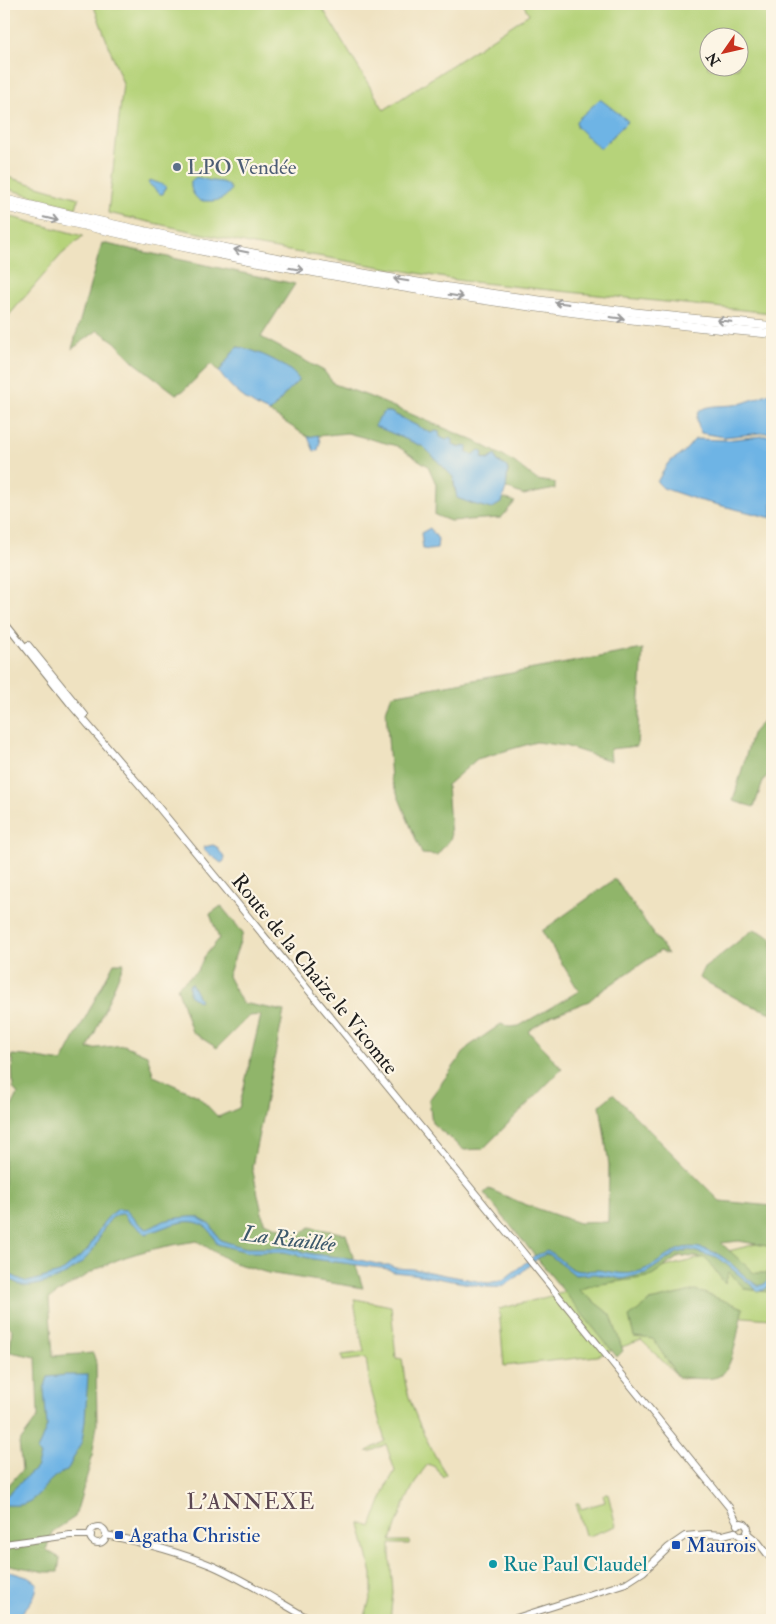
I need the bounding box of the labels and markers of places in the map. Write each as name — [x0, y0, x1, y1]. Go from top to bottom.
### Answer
place label: LPO Vendée — [187, 154, 297, 181]
marker: LPO Vendée — [171, 161, 183, 173]
place label: Agatha Christie — [128, 1522, 260, 1549]
marker: Agatha Christie — [113, 1529, 125, 1541]
place label: Maurois — [686, 1532, 756, 1559]
marker: Maurois — [670, 1539, 682, 1551]
place label: Rue Paul Claudel — [503, 1551, 648, 1578]
marker: Rue Paul Claudel — [487, 1558, 499, 1570]

